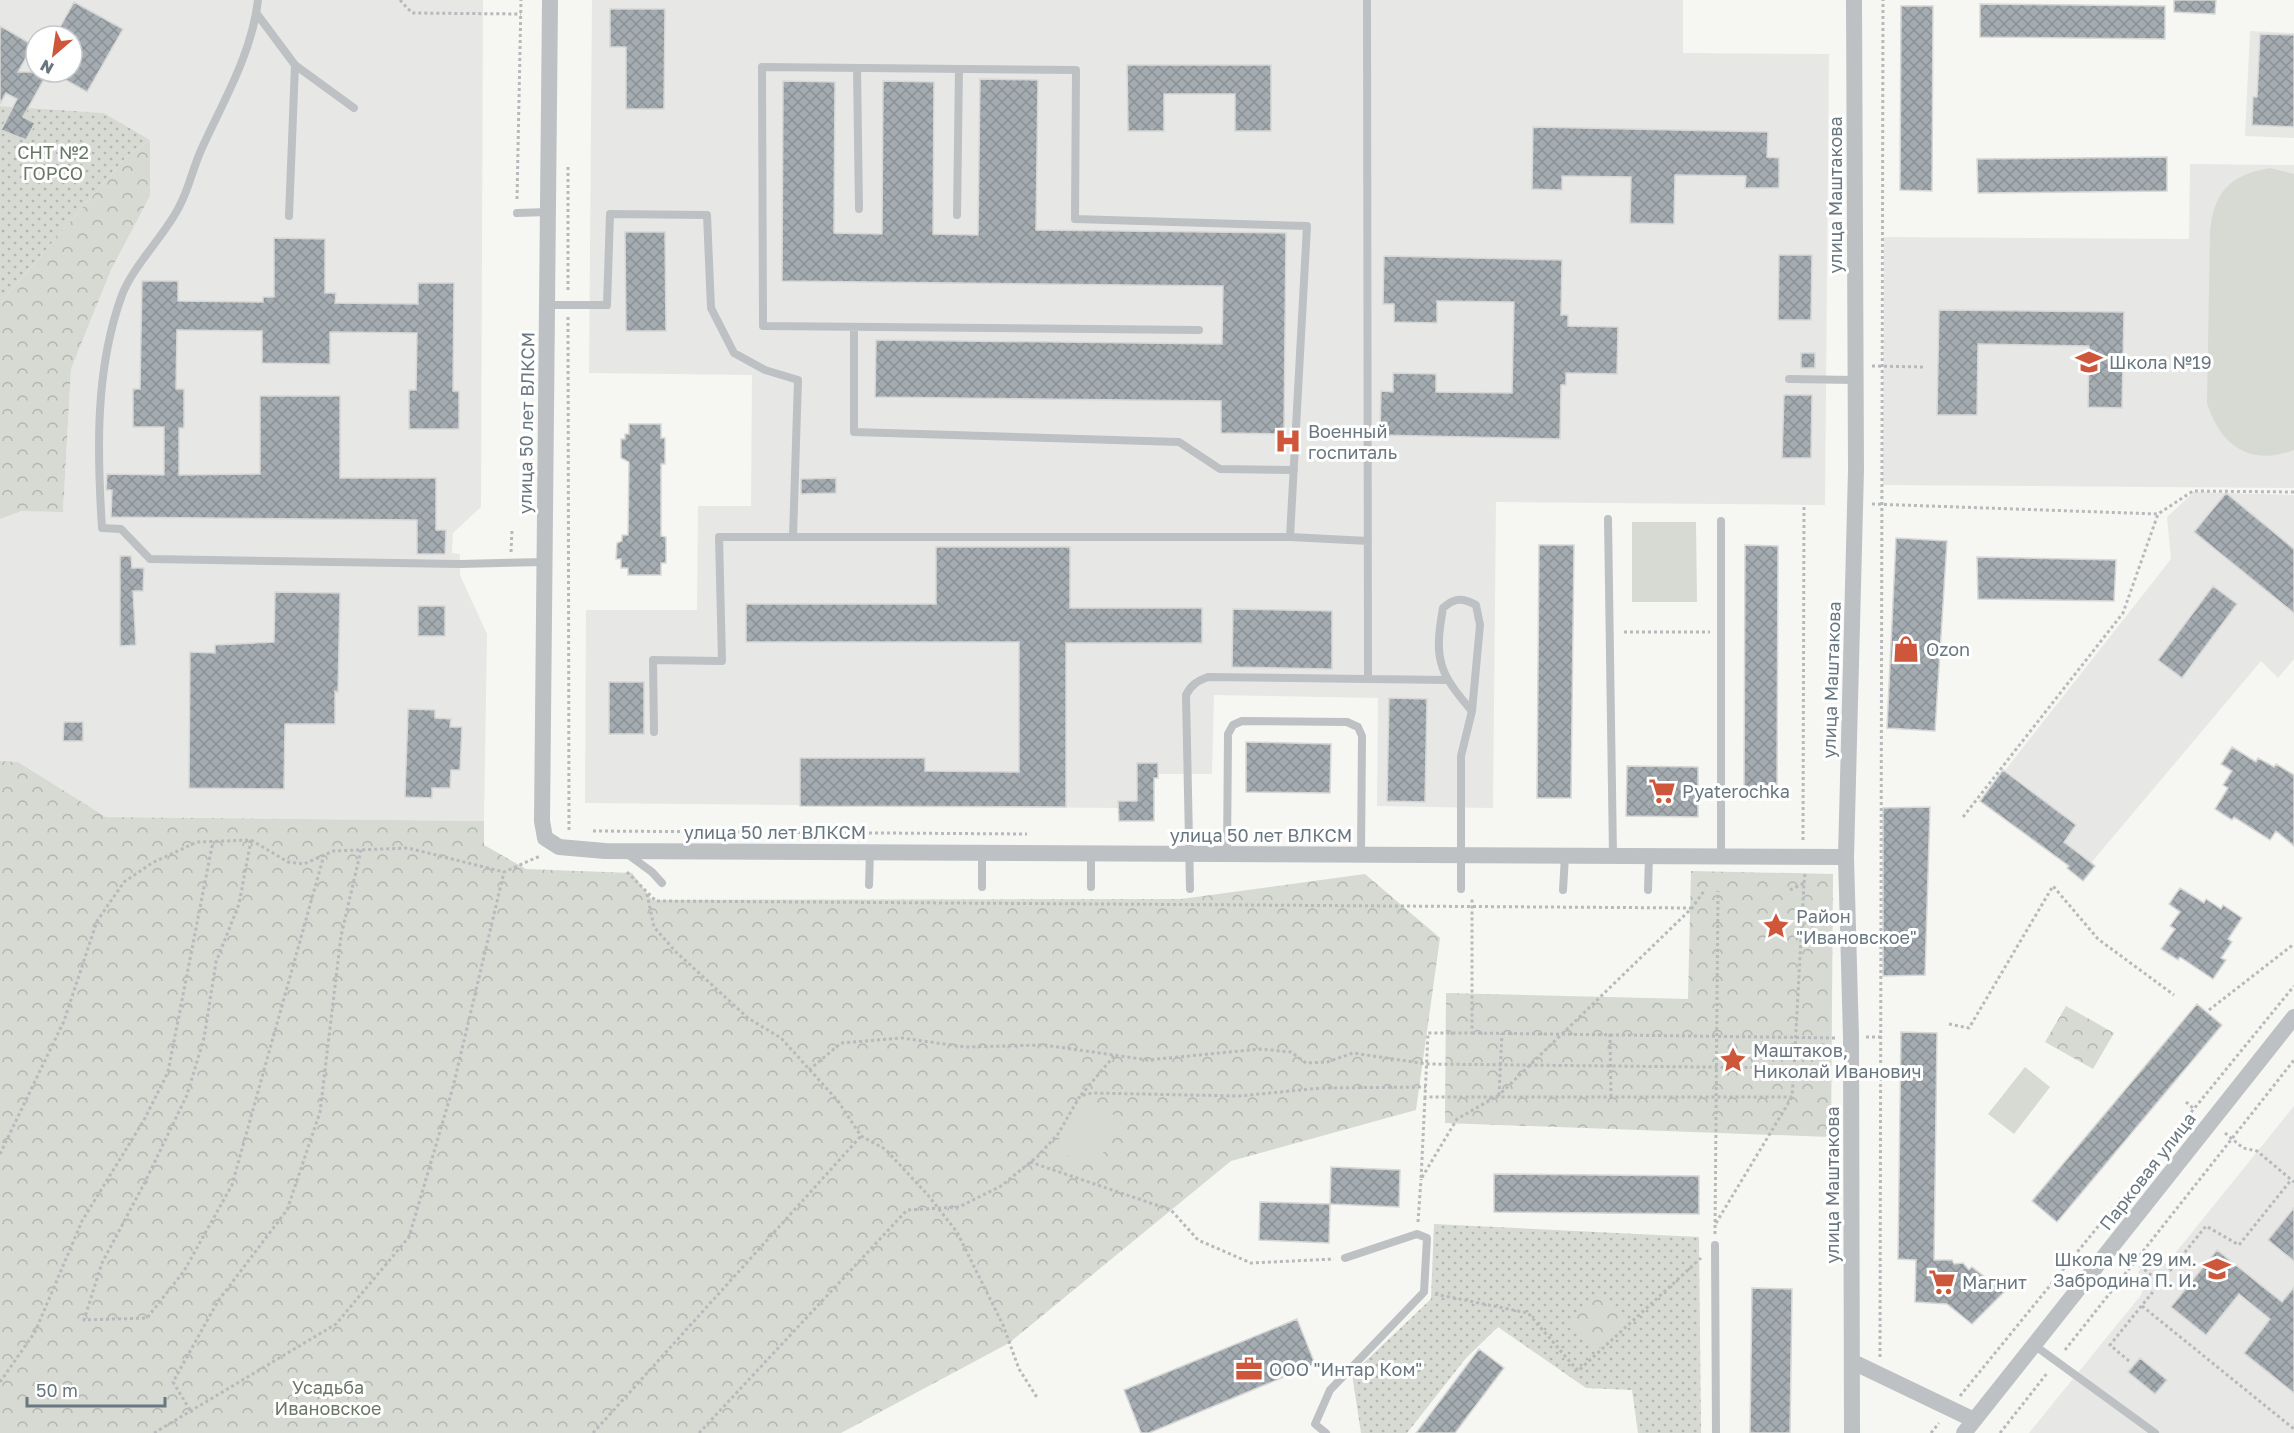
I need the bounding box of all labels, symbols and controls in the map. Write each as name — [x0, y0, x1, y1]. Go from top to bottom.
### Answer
north arrow — [24, 24, 84, 84]
text: N — [37, 55, 57, 79]
street label: улица Маштакова — [1824, 116, 1846, 274]
park label: СНТ №2 ГОРСО — [17, 141, 89, 184]
street label: улица 50 лет ВЛКСМ — [513, 332, 539, 514]
school or university icon: Школа №19 — [2074, 347, 2104, 377]
place label: Школа №19 — [2109, 351, 2212, 373]
place label: Военный госпиталь — [1308, 420, 1397, 463]
hospital icon: Военный госпиталь — [1273, 426, 1303, 456]
street label: улица Маштакова — [1817, 601, 1845, 759]
shop icon: Ozon — [1891, 634, 1921, 664]
place label: Ozon — [1926, 638, 1970, 660]
supermarket icon: Pyaterochka — [1647, 776, 1677, 806]
place label: Pyaterochka — [1682, 780, 1790, 802]
street label: улица 50 лет ВЛКСМ — [684, 821, 866, 843]
street label: улица 50 лет ВЛКСМ — [1170, 824, 1352, 846]
place label: Район "Ивановское" — [1796, 905, 1917, 948]
place icon: Район "Ивановское" — [1761, 911, 1791, 941]
place label: Маштаков, Николай Иванович — [1753, 1039, 1921, 1082]
place icon: Маштаков, Николай Иванович — [1718, 1045, 1748, 1075]
street label: улица Маштакова — [1821, 1106, 1843, 1264]
street label: Парковая улица — [2094, 1108, 2200, 1234]
place label: Школа № 29 им. Забродина П. И. — [2053, 1248, 2197, 1291]
school or university icon: Школа № 29 им. Забродина П. И. — [2202, 1254, 2232, 1284]
supermarket icon: Магнит — [1927, 1267, 1957, 1297]
place label: Магнит — [1962, 1271, 2027, 1293]
office icon: ООО "Интар Ком" — [1234, 1354, 1264, 1384]
place label: ООО "Интар Ком" — [1269, 1358, 1422, 1380]
scale bar — [27, 1370, 165, 1408]
park label: Усадьба Ивановское — [274, 1376, 382, 1419]
text: 50 m — [36, 1379, 78, 1401]

